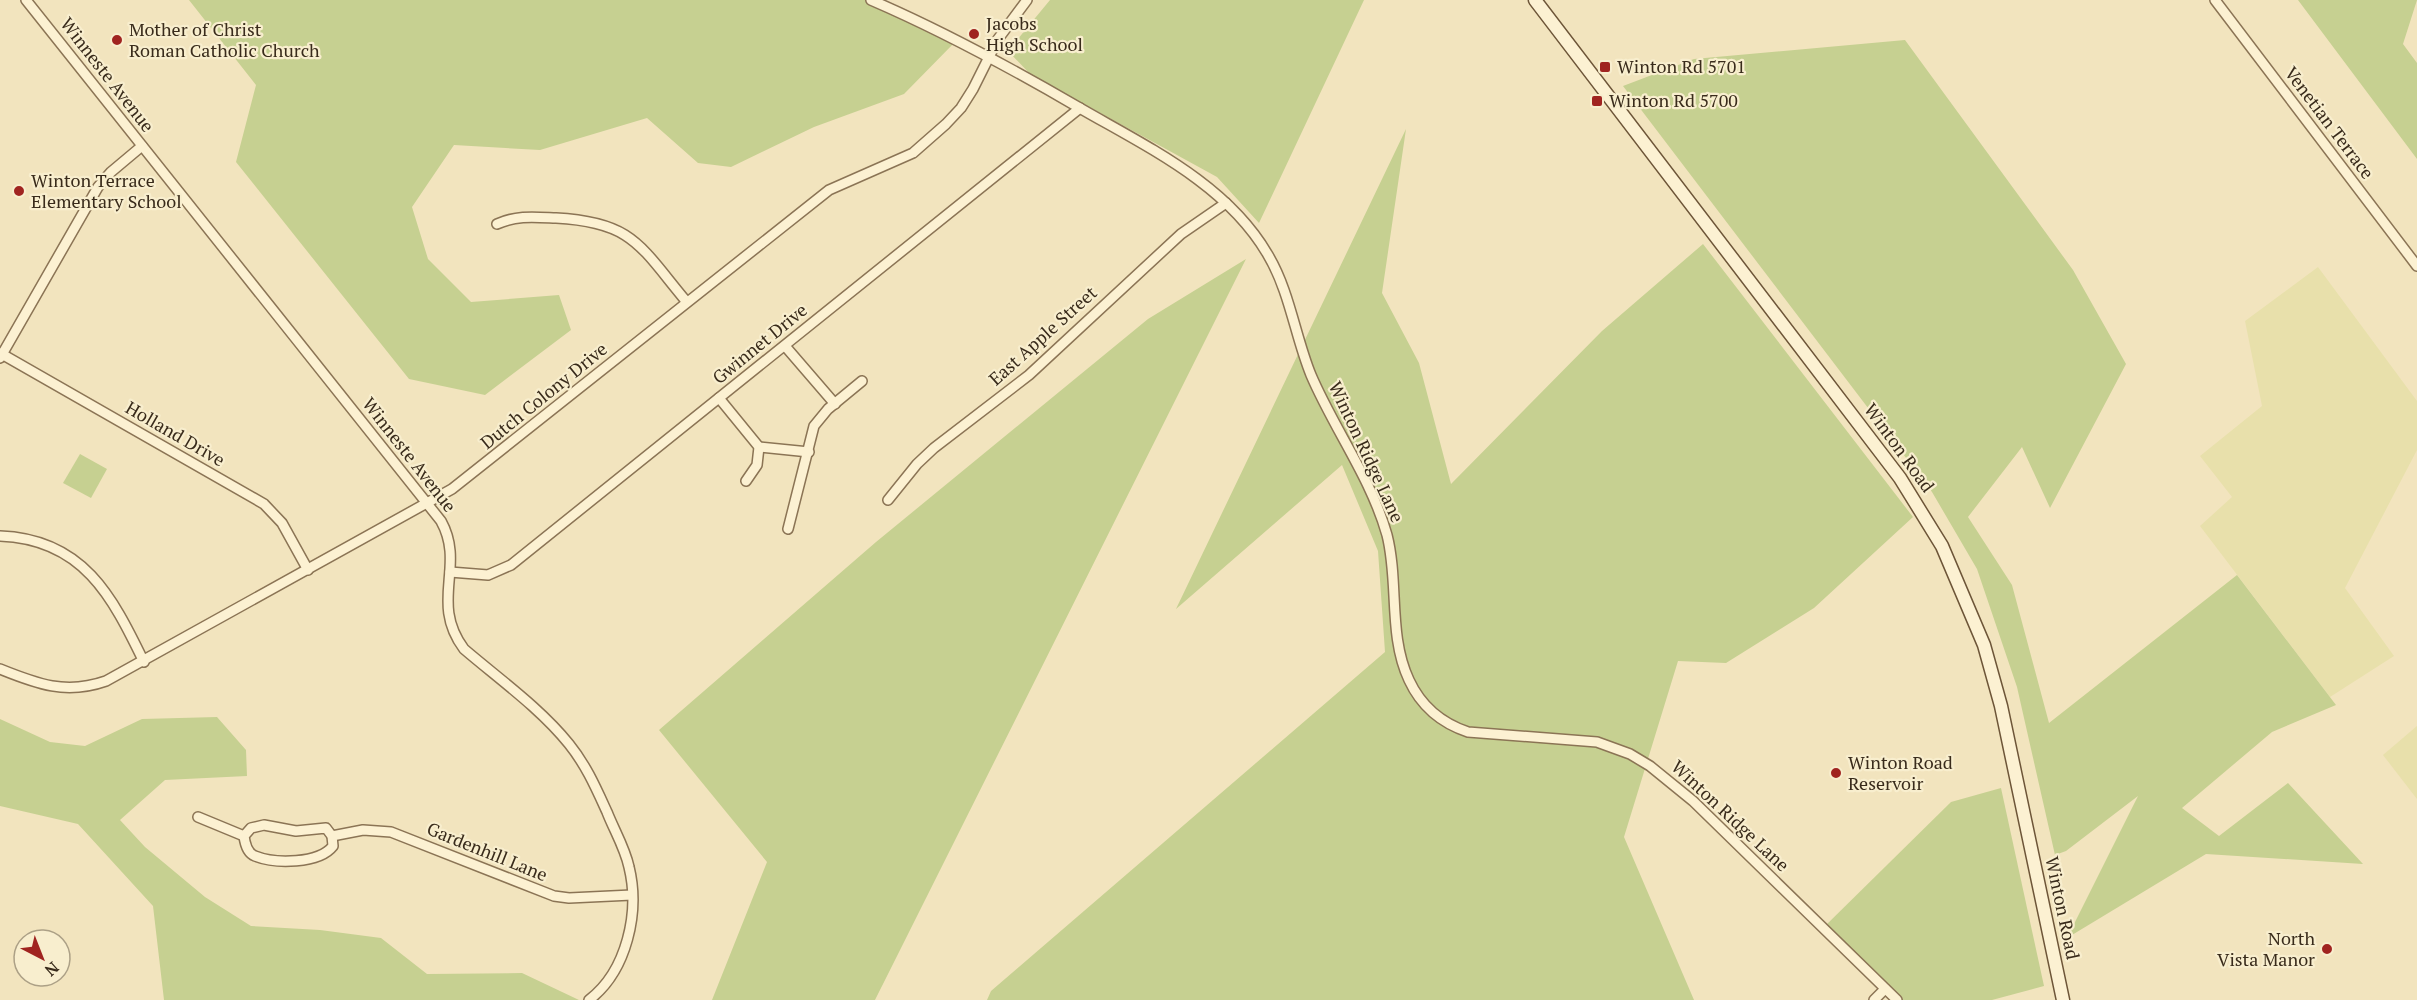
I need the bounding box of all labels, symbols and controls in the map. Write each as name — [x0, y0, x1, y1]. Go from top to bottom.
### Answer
place label: Jacobs High School — [986, 11, 1083, 56]
street label: Winneste Avenue — [55, 12, 160, 137]
place label: Mother of Christ Roman Catholic Church — [129, 17, 320, 62]
marker: Jacobs High School — [967, 27, 981, 41]
marker: Mother of Christ Roman Catholic Church — [110, 33, 124, 47]
place label: Winton Rd 5701 — [1617, 54, 1746, 78]
marker: Winton Rd 5701 — [1598, 60, 1612, 74]
street label: Venetian Terrace — [2280, 61, 2380, 183]
place label: Winton Rd 5700 — [1609, 88, 1738, 112]
marker: Winton Rd 5700 — [1590, 94, 1604, 108]
place label: Winton Terrace Elementary School — [31, 168, 182, 213]
marker: Winton Terrace Elementary School — [12, 184, 26, 198]
street label: East Apple Street — [983, 280, 1102, 390]
street label: Gwinnet Drive — [707, 298, 812, 389]
street label: Dutch Colony Drive — [475, 337, 612, 454]
street label: Winton Ridge Lane — [1324, 377, 1410, 526]
street label: Winneste Avenue — [357, 392, 462, 517]
street label: Holland Drive — [121, 395, 230, 471]
street label: Winton Road — [1859, 398, 1940, 497]
place label: Winton Road Reservoir — [1848, 750, 1953, 795]
street label: Winton Ridge Lane — [1667, 754, 1795, 876]
marker: Winton Road Reservoir — [1829, 766, 1843, 780]
street label: Gardenhill Lane — [424, 816, 551, 886]
street label: Winton Road — [2040, 854, 2086, 962]
place label: North Vista Manor — [2217, 926, 2315, 971]
north arrow — [12, 928, 72, 988]
marker: North Vista Manor — [2320, 942, 2334, 956]
text: N — [40, 957, 64, 981]

